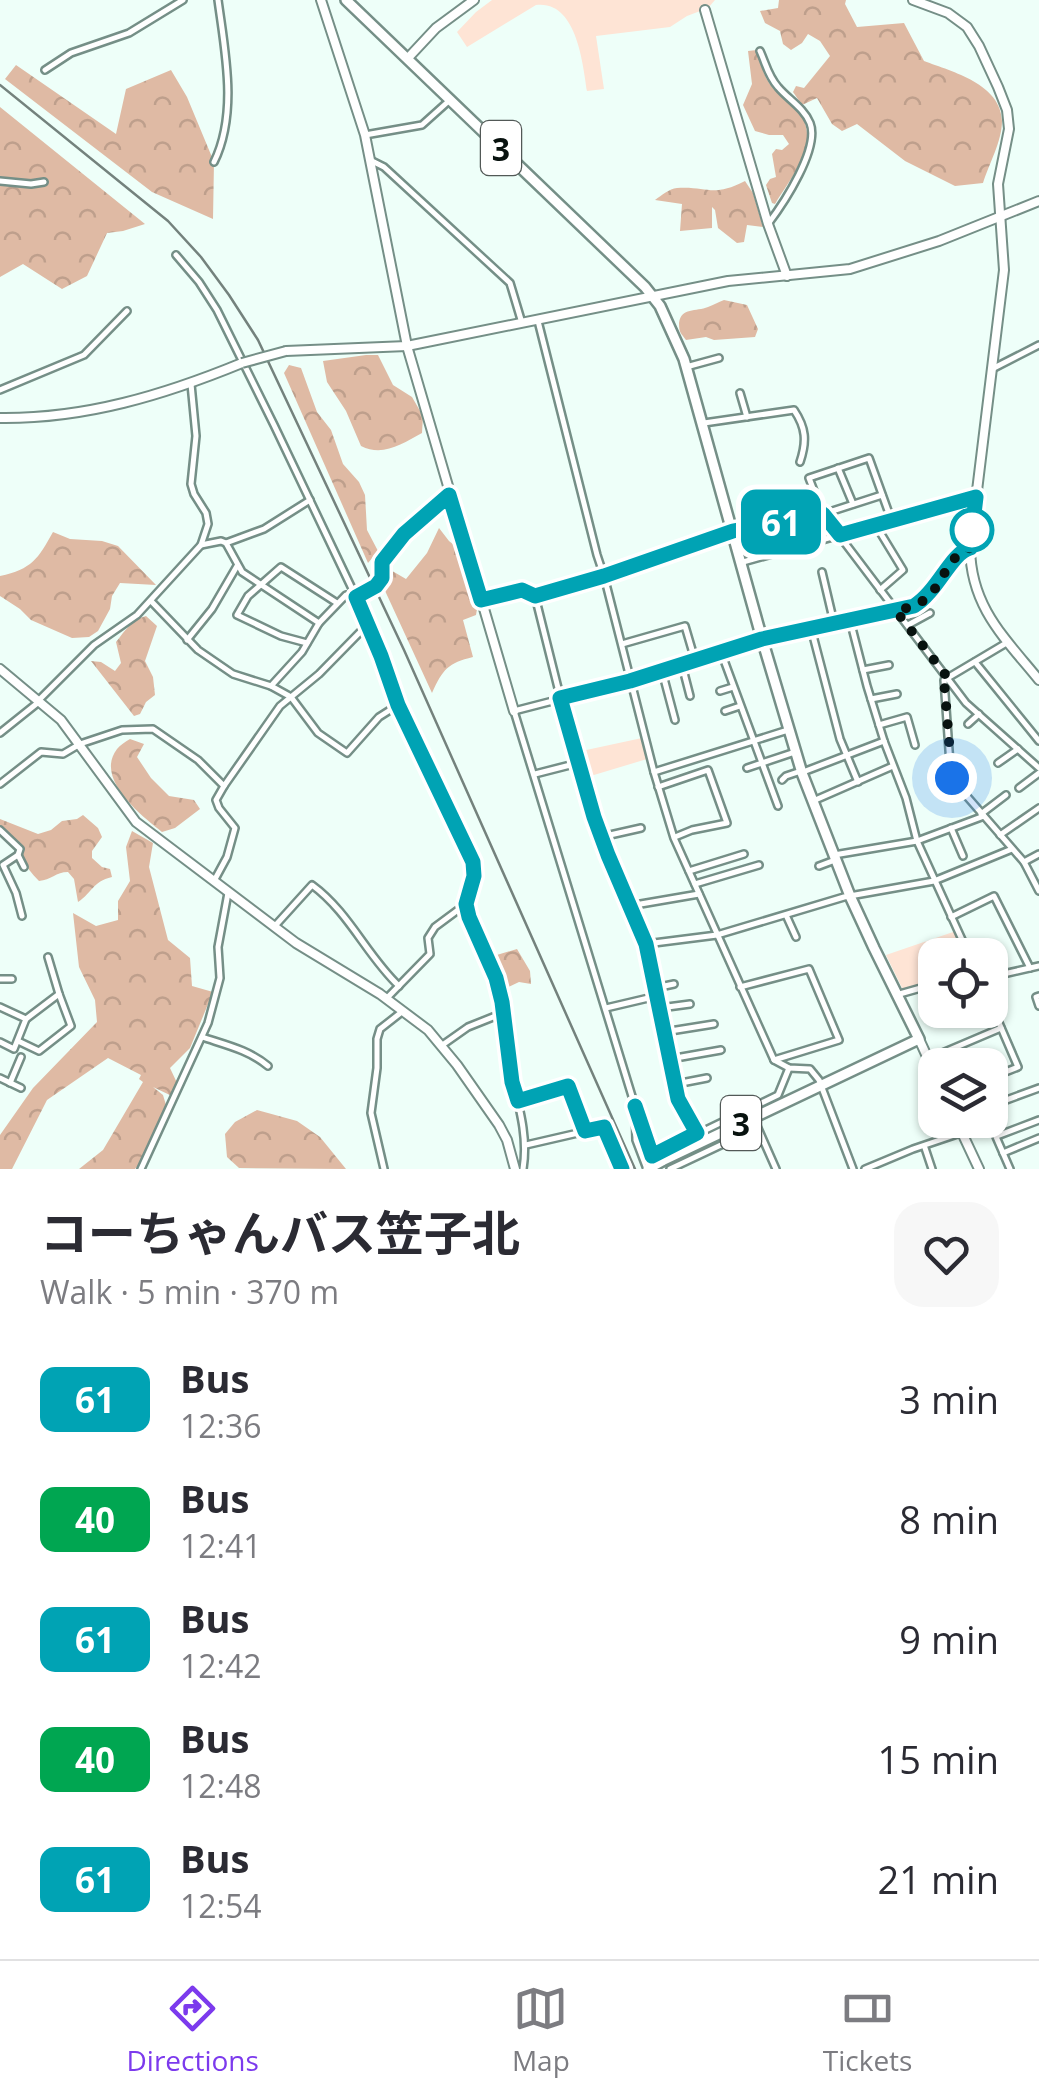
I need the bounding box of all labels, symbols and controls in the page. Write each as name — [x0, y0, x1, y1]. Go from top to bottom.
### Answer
road number: 3 — [481, 121, 521, 175]
line badge: 61 — [736, 490, 826, 554]
text: 61 — [761, 499, 801, 546]
unlabelled marker — [951, 509, 993, 551]
your location — [927, 753, 977, 803]
map controls — [918, 938, 1008, 1138]
button: locate — [918, 938, 1008, 1028]
button: layers — [918, 1048, 1008, 1138]
road number: 3 — [721, 1096, 761, 1150]
text: コーちゃんバス笠子北 — [40, 1200, 520, 1265]
button: heart — [894, 1202, 999, 1307]
text: Walk · 5 min · 370 m — [40, 1270, 339, 1313]
text: Bus — [180, 1352, 249, 1404]
text: 3 min — [899, 1373, 999, 1425]
text: 61 — [75, 1376, 115, 1423]
text: 12:36 — [180, 1404, 262, 1447]
text: Bus — [180, 1472, 249, 1524]
text: 8 min — [899, 1493, 999, 1545]
text: 40 — [75, 1496, 115, 1543]
text: 12:41 — [180, 1524, 262, 1567]
text: Bus — [180, 1592, 249, 1644]
text: 9 min — [899, 1613, 999, 1665]
text: 61 — [75, 1616, 115, 1663]
text: 12:42 — [180, 1644, 262, 1687]
text: Bus — [180, 1712, 249, 1764]
text: 15 min — [878, 1733, 999, 1785]
text: 40 — [75, 1736, 115, 1783]
text: 12:48 — [180, 1764, 262, 1807]
text: Bus — [180, 1832, 249, 1884]
text: 21 min — [878, 1853, 999, 1905]
text: 61 — [75, 1856, 115, 1903]
text: 12:54 — [180, 1884, 262, 1927]
tab: Directions — [127, 1981, 259, 2079]
tab: Map — [512, 1981, 570, 2079]
tab: Tickets — [823, 1981, 912, 2079]

